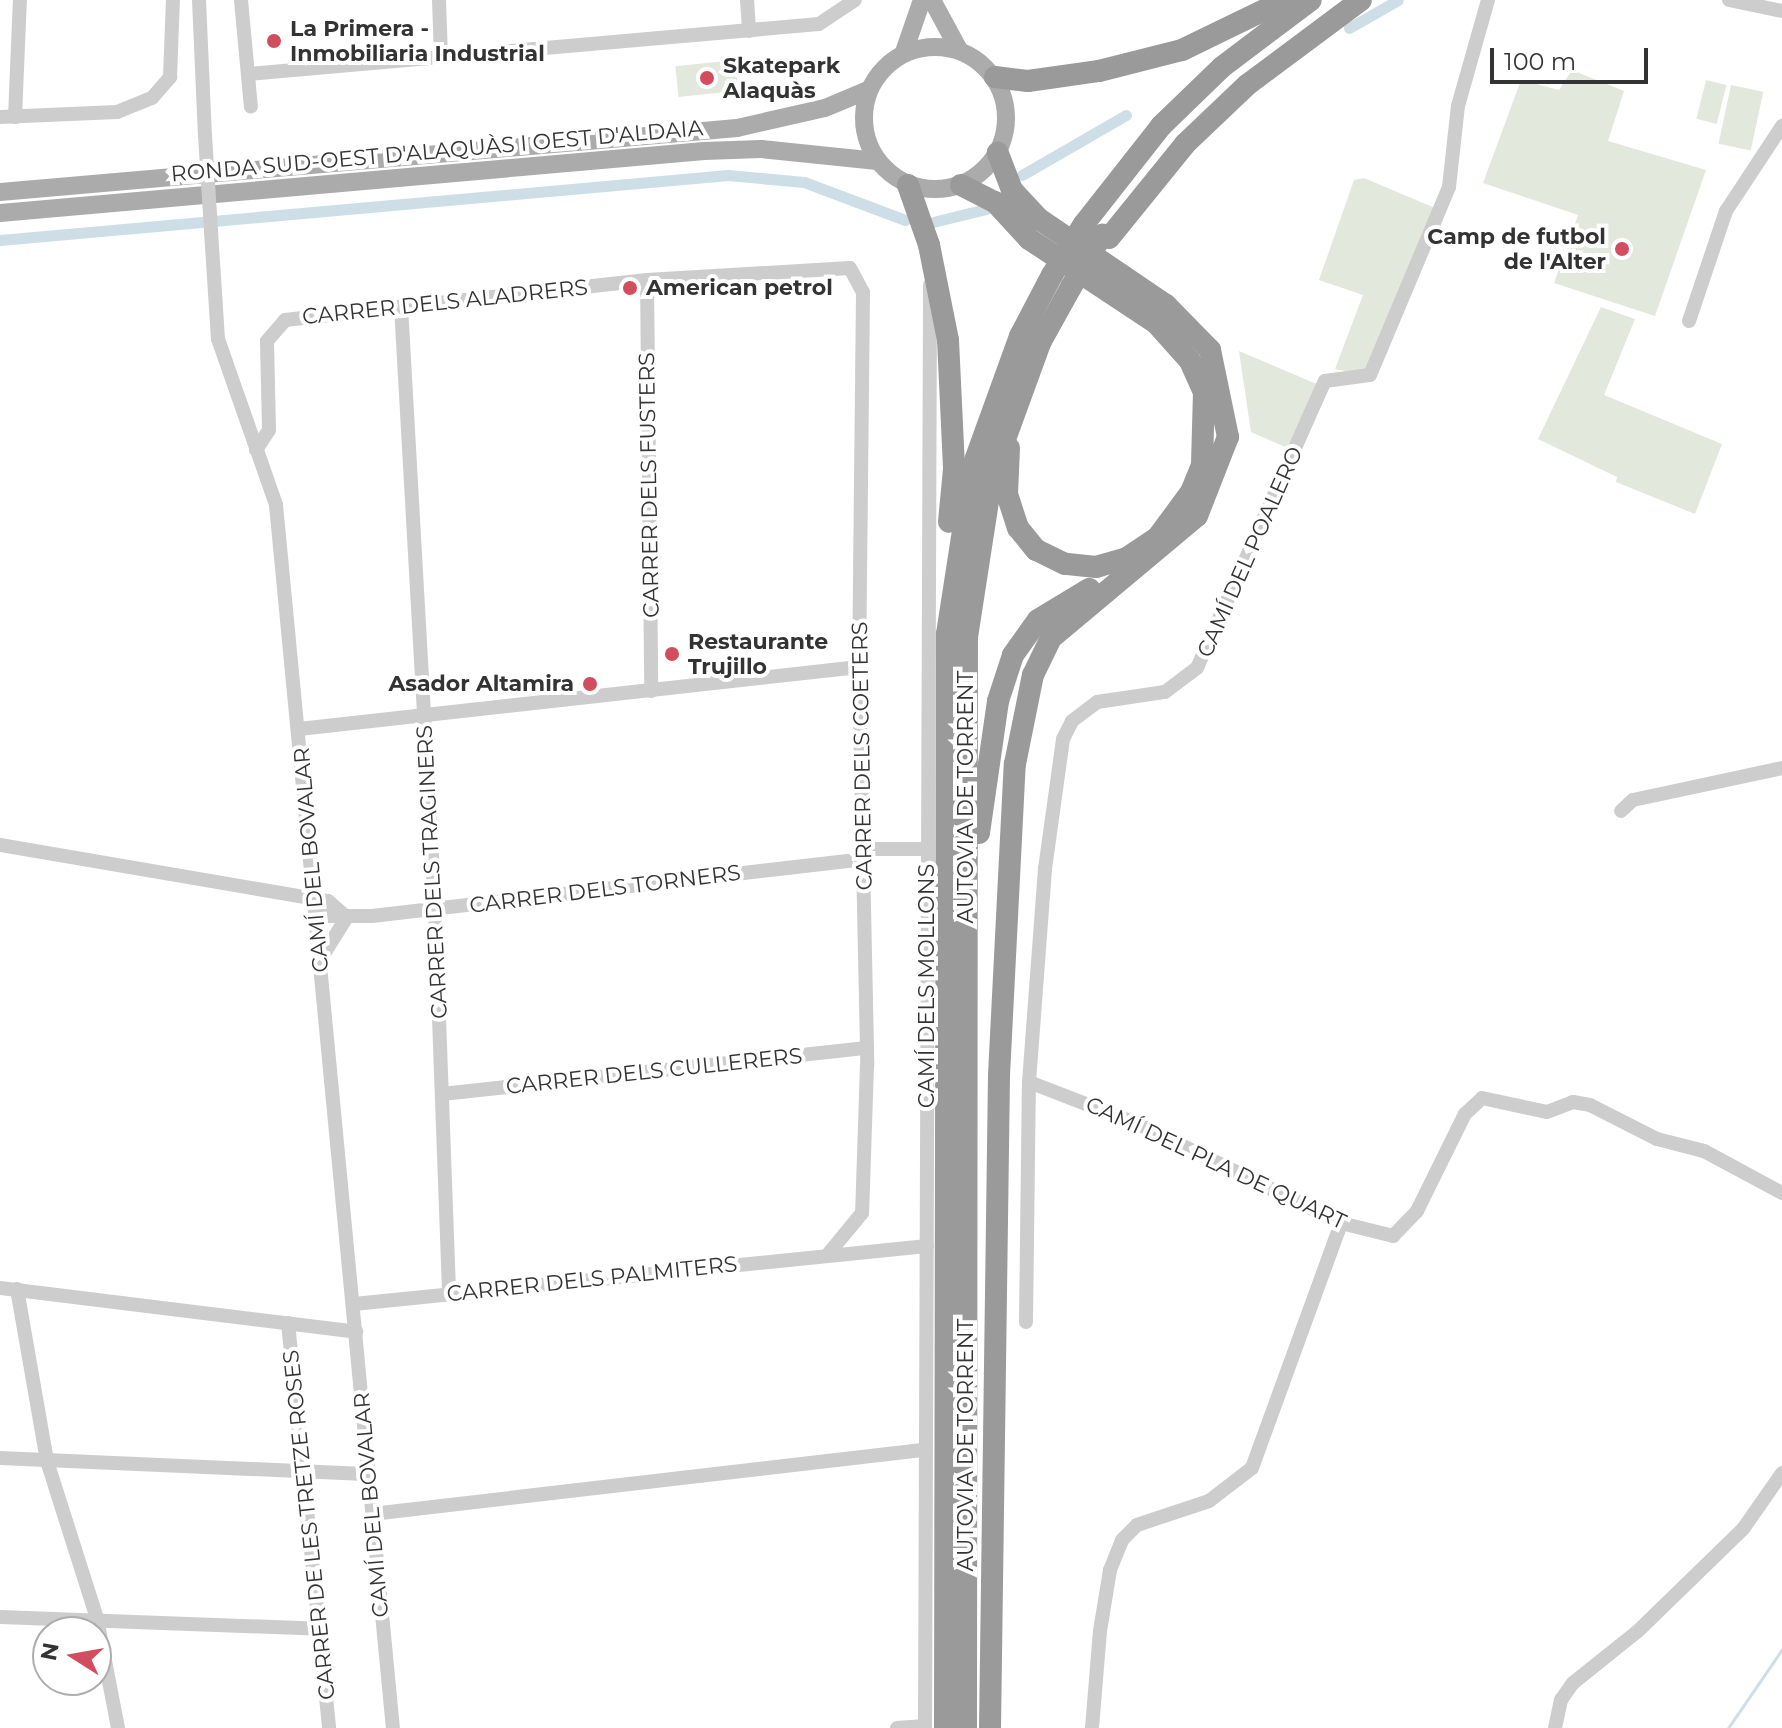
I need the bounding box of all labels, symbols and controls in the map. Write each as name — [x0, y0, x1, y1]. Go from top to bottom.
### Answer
place label: La Primera - Inmobiliaria Industrial — [290, 15, 545, 66]
marker: La Primera - Inmobiliaria Industrial — [265, 32, 283, 50]
scale bar — [1494, 32, 1652, 82]
text: 100 m — [1504, 47, 1576, 76]
place label: Skatepark Alaquàs — [723, 52, 840, 104]
marker: Skatepark Alaquàs — [698, 69, 716, 87]
street label: RONDA SUD-OEST D'ALAQUÀS I OEST D'ALDAIA — [170, 115, 704, 187]
place label: Camp de futbol de l'Alter — [1427, 223, 1606, 274]
marker: Camp de futbol de l'Alter — [1613, 240, 1631, 258]
street label: CARRER DELS ALADRERS — [301, 274, 589, 330]
place label: American petrol — [646, 275, 833, 301]
marker: American petrol — [621, 279, 639, 297]
street label: CARRER DELS FUSTERS — [633, 352, 665, 618]
street label: CAMÍ DEL POALERO — [1192, 443, 1308, 661]
street label: CARRER DELS COETERS — [846, 621, 878, 891]
place label: Restaurante Trujillo — [688, 628, 828, 680]
marker: Restaurante Trujillo — [663, 645, 681, 663]
place label: Asador Altamira — [388, 671, 574, 697]
street label: AUTOVIA DE TORRENT — [953, 671, 979, 923]
marker: Asador Altamira — [581, 675, 599, 693]
street label: CARRER DELS TRAGINERS — [411, 725, 453, 1019]
street label: CAMÍ DEL BOVALAR — [288, 746, 334, 974]
street label: CARRER DELS TORNERS — [468, 859, 742, 919]
street label: CAMÍ DELS MOLLONS — [914, 864, 940, 1108]
street label: CARRER DELS CULLERERS — [505, 1042, 803, 1100]
street label: CAMÍ DEL PLA DE QUART — [1082, 1091, 1350, 1235]
street label: CARRER DELS PALMITERS — [445, 1251, 739, 1307]
street label: AUTOVIA DE TORRENT — [953, 1319, 979, 1571]
street label: CARRER DE LES TRETZE ROSES — [277, 1349, 341, 1701]
street label: CAMÍ DEL BOVALAR — [348, 1391, 394, 1619]
north arrow — [32, 1616, 112, 1696]
text: N — [35, 1640, 65, 1663]

